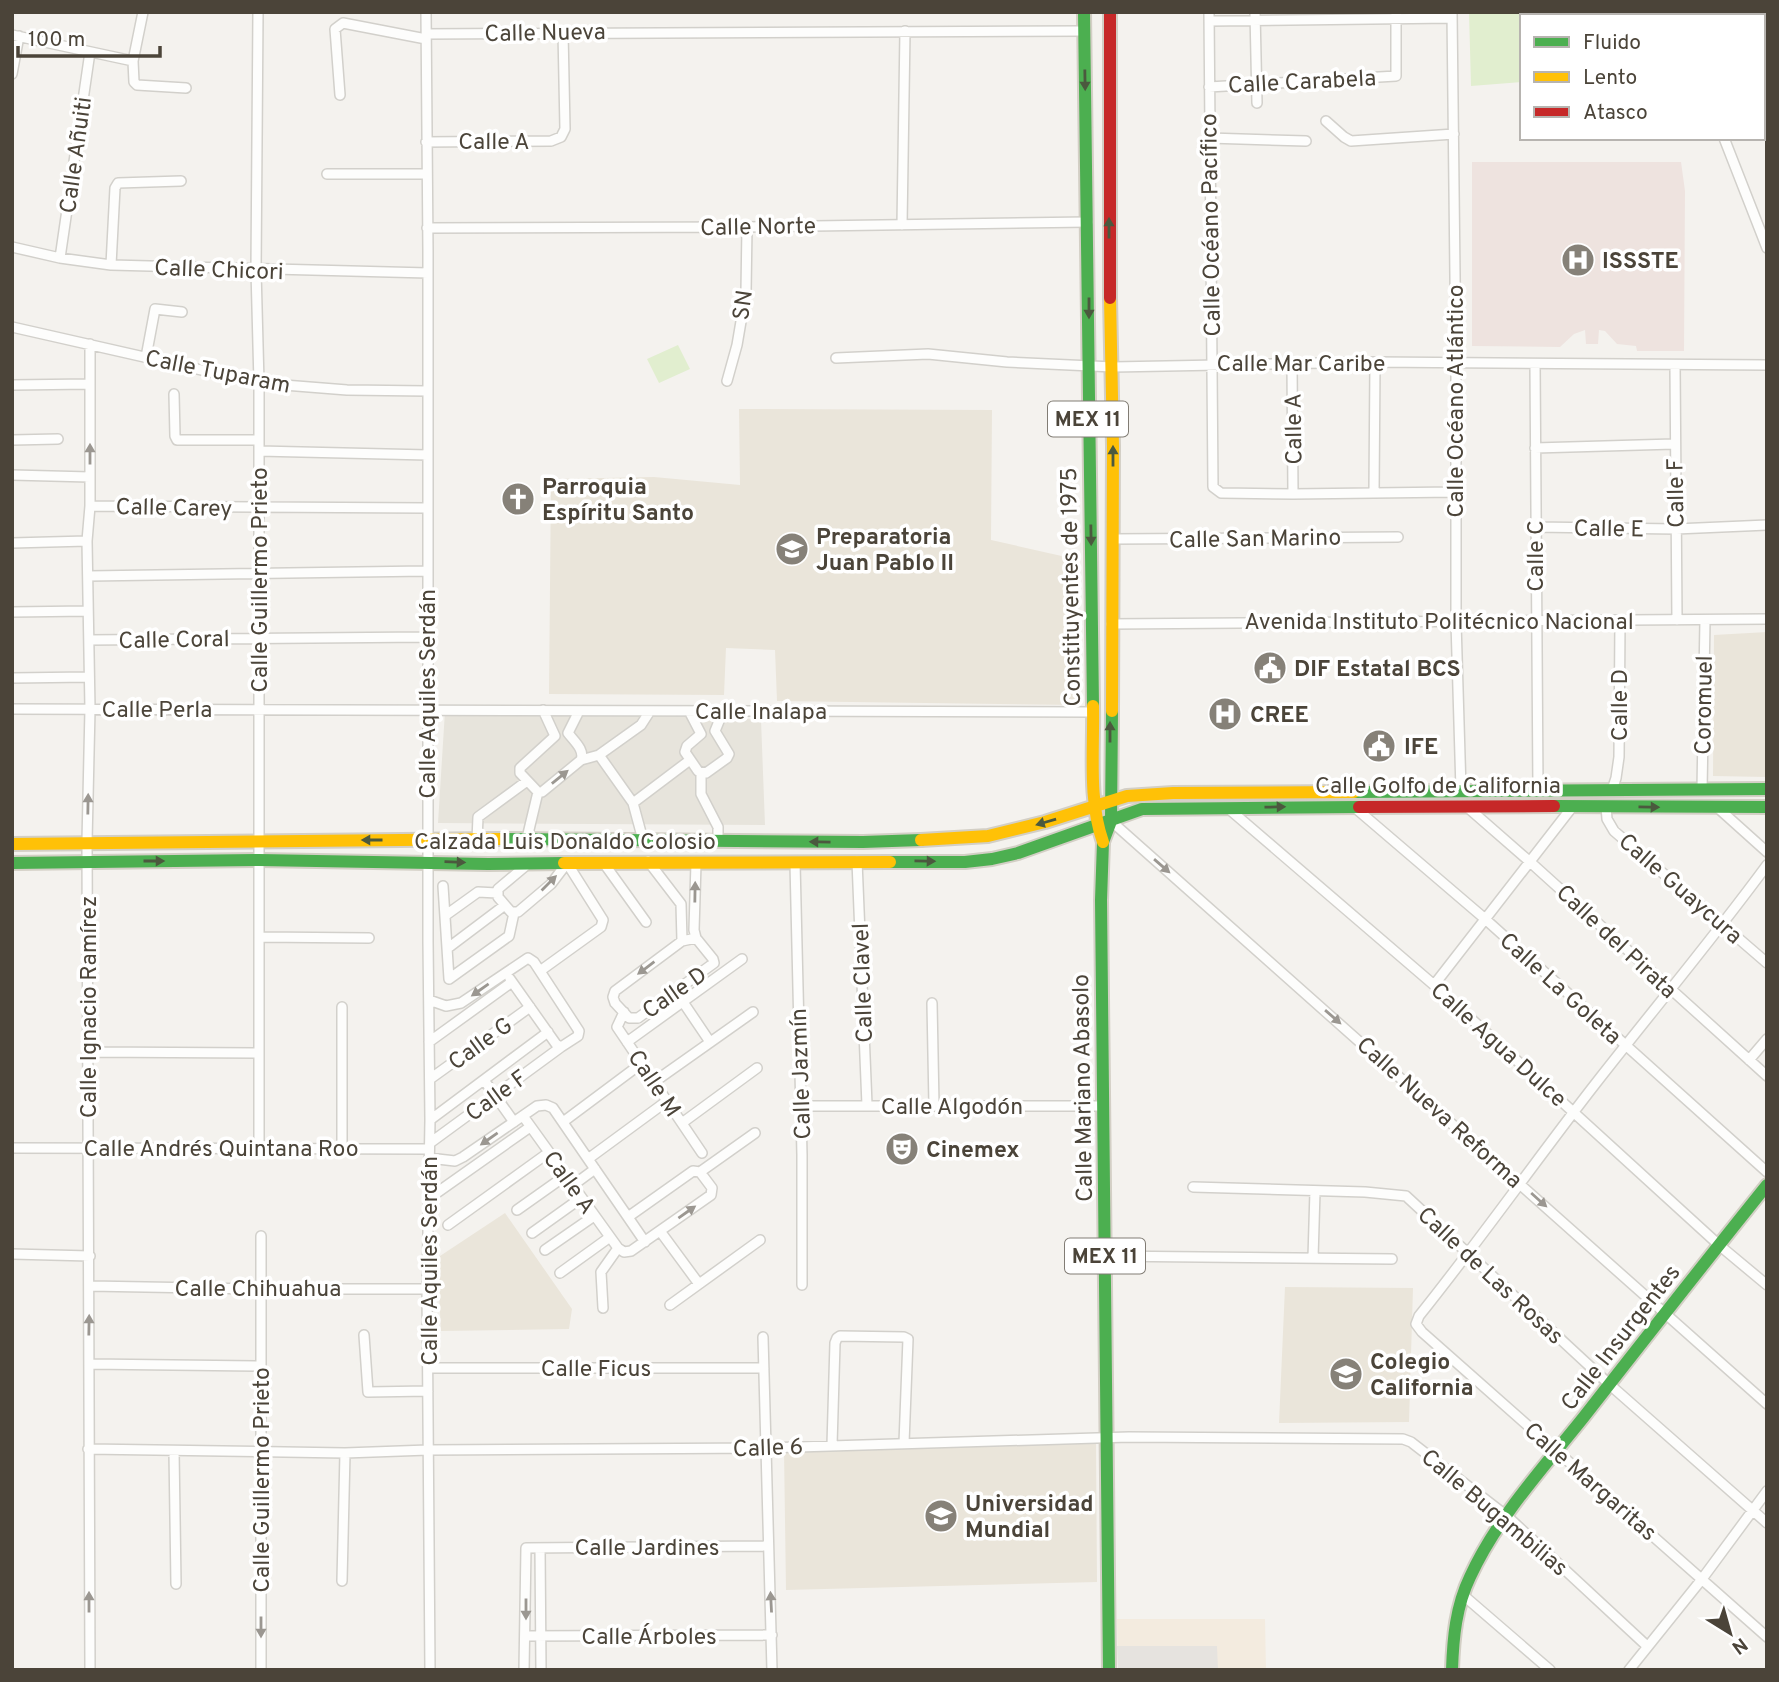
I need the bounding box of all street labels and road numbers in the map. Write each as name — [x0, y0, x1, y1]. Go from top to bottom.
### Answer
street label: Calle Nueva — [484, 19, 606, 50]
street label: Calle Carabela — [1227, 65, 1377, 102]
street label: Calle Añuiti — [55, 95, 100, 215]
street label: Calle Océano Pacífico — [1196, 113, 1229, 337]
street label: Calle A — [458, 129, 530, 158]
street label: Calle Norte — [700, 213, 816, 244]
street label: Calle Chicori — [154, 255, 284, 288]
street label: Calle Océano Atlántico — [1443, 284, 1472, 518]
street label: SN — [728, 288, 761, 322]
street label: Calle Tuparam — [142, 345, 293, 402]
street label: Calle Mar Caribe — [1217, 351, 1385, 380]
street label: Calle A — [1280, 393, 1311, 465]
road number: MEX 11 — [1048, 402, 1128, 436]
street label: Calle F — [1662, 458, 1693, 528]
street label: Calle Guillermo Prieto — [247, 467, 276, 693]
street label: Constituyentes de 1975 — [1056, 467, 1089, 707]
street label: Calle Carey — [115, 494, 232, 525]
street label: Calle E — [1573, 515, 1645, 546]
street label: Calle C — [1523, 520, 1552, 592]
street label: Calle San Marino — [1169, 524, 1341, 557]
street label: Calle Aquiles Serdán — [415, 589, 444, 799]
street label: Avenida Instituto Politécnico Nacional — [1244, 609, 1634, 638]
street label: Calle Coral — [118, 626, 230, 657]
street label: Coromuel — [1690, 655, 1721, 755]
street label: Calle D — [1607, 669, 1636, 741]
street label: Calle Perla — [102, 697, 212, 726]
street label: Calle Inalapa — [695, 699, 827, 728]
street label: Calle Golfo de California — [1315, 773, 1561, 802]
street label: Calle Guaycura — [1611, 828, 1747, 952]
street label: Calzada Luis Donaldo Colosio — [414, 829, 716, 858]
street label: Calle del Pirata — [1549, 879, 1682, 1006]
street label: Calle Ignacio Ramírez — [76, 896, 105, 1118]
street label: Calle Clavel — [848, 923, 881, 1043]
street label: Calle La Goleta — [1492, 927, 1626, 1052]
street label: Calle D — [637, 961, 713, 1027]
street label: Calle Mariano Abasolo — [1068, 974, 1101, 1202]
street label: Calle Agua Dulce — [1423, 977, 1572, 1115]
street label: Calle Jazmín — [786, 1008, 819, 1140]
street label: Calle G — [444, 1012, 519, 1078]
street label: Calle Nueva Reforma — [1349, 1032, 1527, 1196]
street label: Calle M — [620, 1045, 686, 1124]
street label: Calle F — [461, 1065, 534, 1129]
street label: Calle Algodón — [881, 1094, 1023, 1123]
street label: Calle Andrés Quintana Roo — [83, 1136, 359, 1165]
street label: Calle A — [535, 1146, 601, 1221]
street label: Calle Aquiles Serdán — [417, 1156, 446, 1366]
street label: Calle de Las Rosas — [1410, 1202, 1568, 1352]
road number: MEX 11 — [1065, 1238, 1145, 1274]
street label: Calle Insurgentes — [1556, 1260, 1688, 1417]
street label: Calle Chihuahua — [175, 1276, 341, 1305]
street label: Calle Ficus — [541, 1356, 651, 1385]
street label: Calle Guillermo Prieto — [249, 1367, 278, 1593]
street label: Calle Margaritas — [1517, 1417, 1662, 1549]
street label: Calle 6 — [732, 1434, 804, 1465]
street label: Calle Bugambilias — [1414, 1444, 1573, 1584]
street label: Calle Jardines — [574, 1535, 720, 1564]
street label: Calle Árboles — [581, 1623, 717, 1653]

